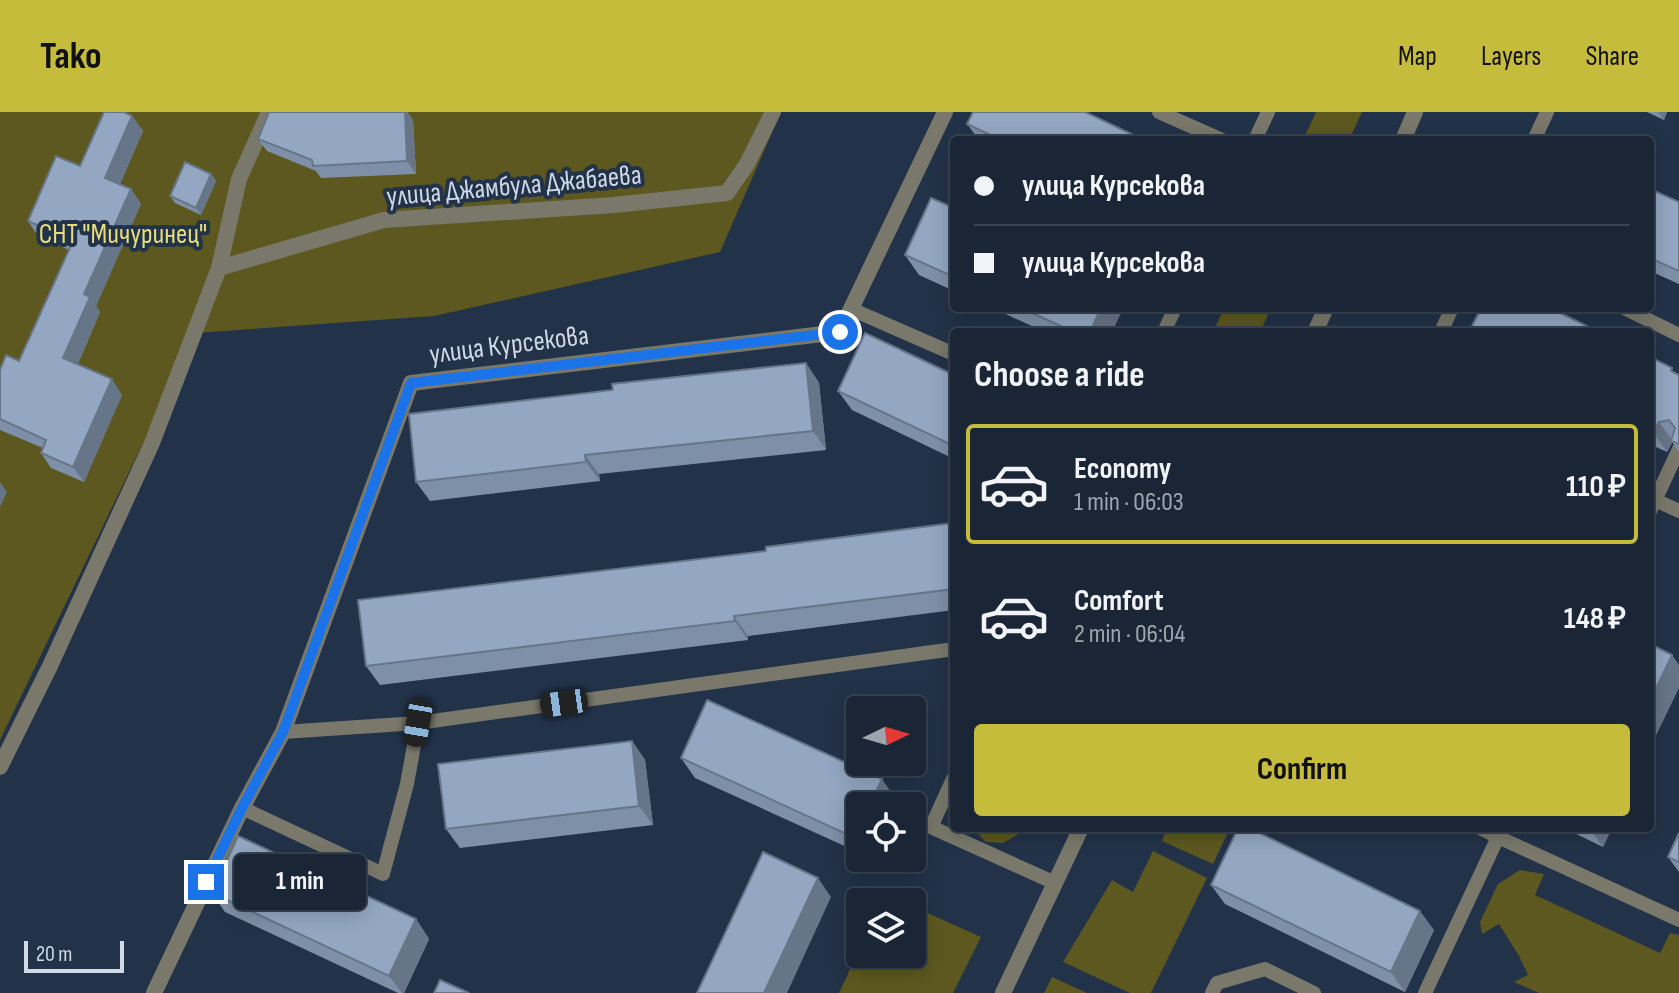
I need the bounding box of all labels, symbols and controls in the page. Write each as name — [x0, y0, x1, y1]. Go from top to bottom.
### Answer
text: Tako — [40, 34, 102, 79]
text: Map — [1398, 40, 1437, 73]
text: Layers — [1481, 40, 1541, 73]
text: Share — [1585, 40, 1639, 73]
street label: улица Джамбула Джабаева — [385, 158, 643, 214]
text: улица Курсекова — [1022, 168, 1205, 204]
park label: СНТ "Мичуринец" — [39, 218, 207, 251]
text: улица Курсекова — [1022, 245, 1205, 281]
route start — [822, 314, 858, 350]
street label: улица Курсекова — [427, 319, 591, 371]
text: Choose a ride — [974, 354, 1145, 397]
icon: car — [978, 448, 1050, 520]
text: Economy — [1074, 451, 1171, 487]
text: 110 ₽ — [1566, 469, 1626, 505]
text: 1 min · 06:03 — [1074, 487, 1184, 518]
icon: car — [978, 580, 1050, 652]
text: Comfort — [1074, 583, 1164, 619]
text: 148 ₽ — [1564, 601, 1626, 637]
text: 2 min · 06:04 — [1074, 619, 1185, 650]
car — [539, 688, 589, 718]
north arrow — [846, 696, 926, 776]
map controls — [846, 696, 926, 968]
car — [402, 697, 434, 749]
button: Confirm — [974, 724, 1630, 816]
button: locate — [846, 792, 926, 872]
callout: 1 min — [234, 854, 366, 910]
route end — [188, 864, 224, 900]
text: 1 min — [276, 866, 324, 897]
button: layers — [846, 888, 926, 968]
scale bar — [24, 937, 124, 973]
text: 20 m — [36, 941, 73, 968]

